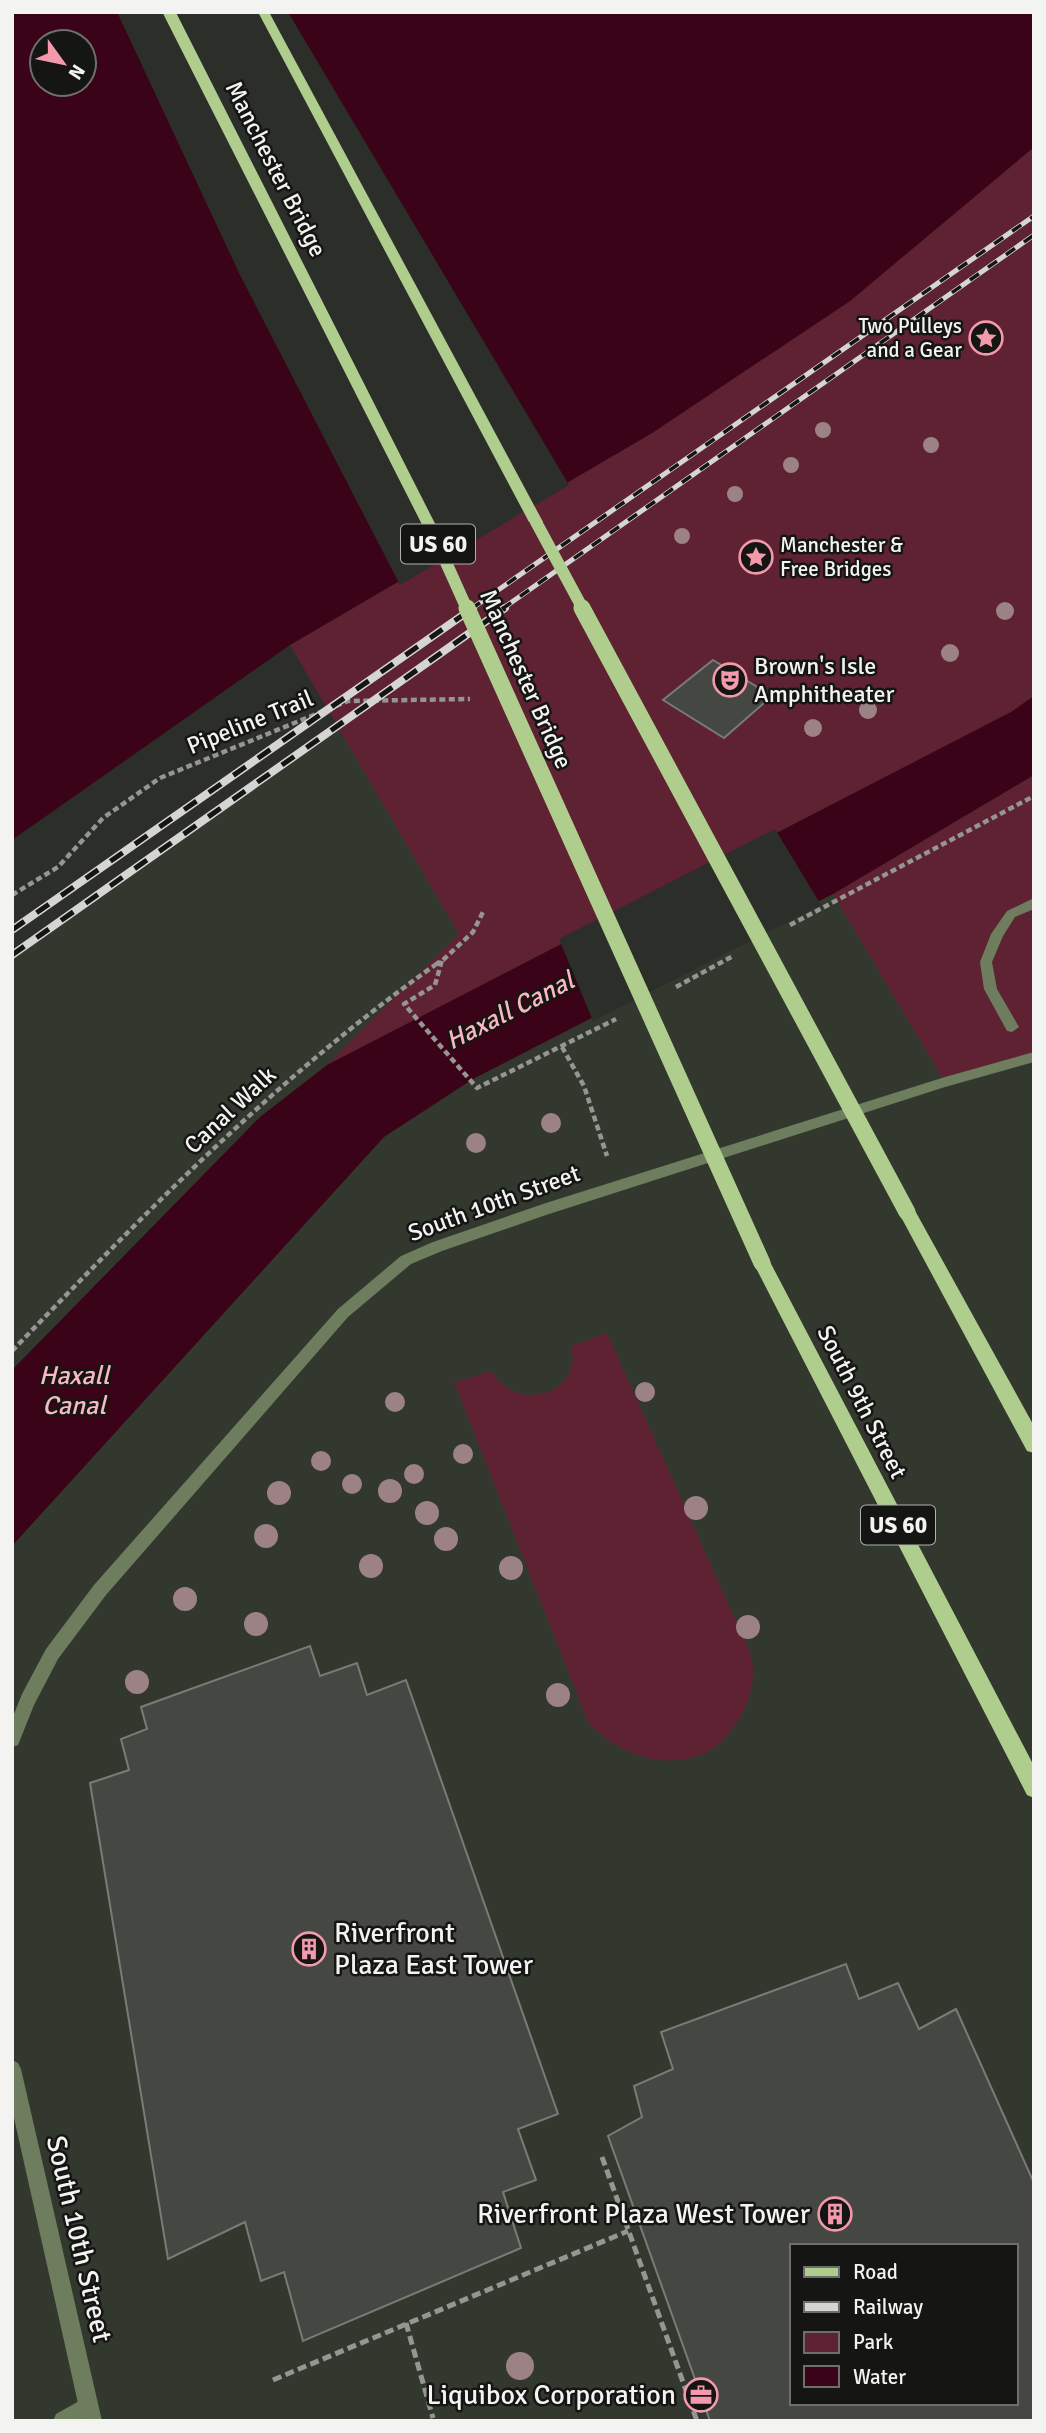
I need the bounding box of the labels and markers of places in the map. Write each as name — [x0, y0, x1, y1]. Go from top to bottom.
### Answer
place label: Two Pulleys and a Gear — [858, 313, 962, 363]
place icon: Two Pulleys and a Gear — [967, 319, 1005, 357]
place label: Manchester & Free Bridges — [780, 532, 903, 582]
place icon: Manchester & Free Bridges — [737, 538, 775, 576]
place label: Brown's Isle Amphitheater — [754, 651, 895, 709]
theatre icon: Brown's Isle Amphitheater — [711, 661, 749, 699]
place label: Riverfront Plaza East Tower — [334, 1916, 534, 1982]
building icon: Riverfront Plaza East Tower — [290, 1930, 328, 1968]
building icon: Riverfront Plaza West Tower — [816, 2195, 854, 2233]
place label: Riverfront Plaza West Tower — [477, 2197, 811, 2231]
office icon: Liquibox Corporation — [682, 2376, 720, 2414]
place label: Liquibox Corporation — [426, 2378, 676, 2412]

